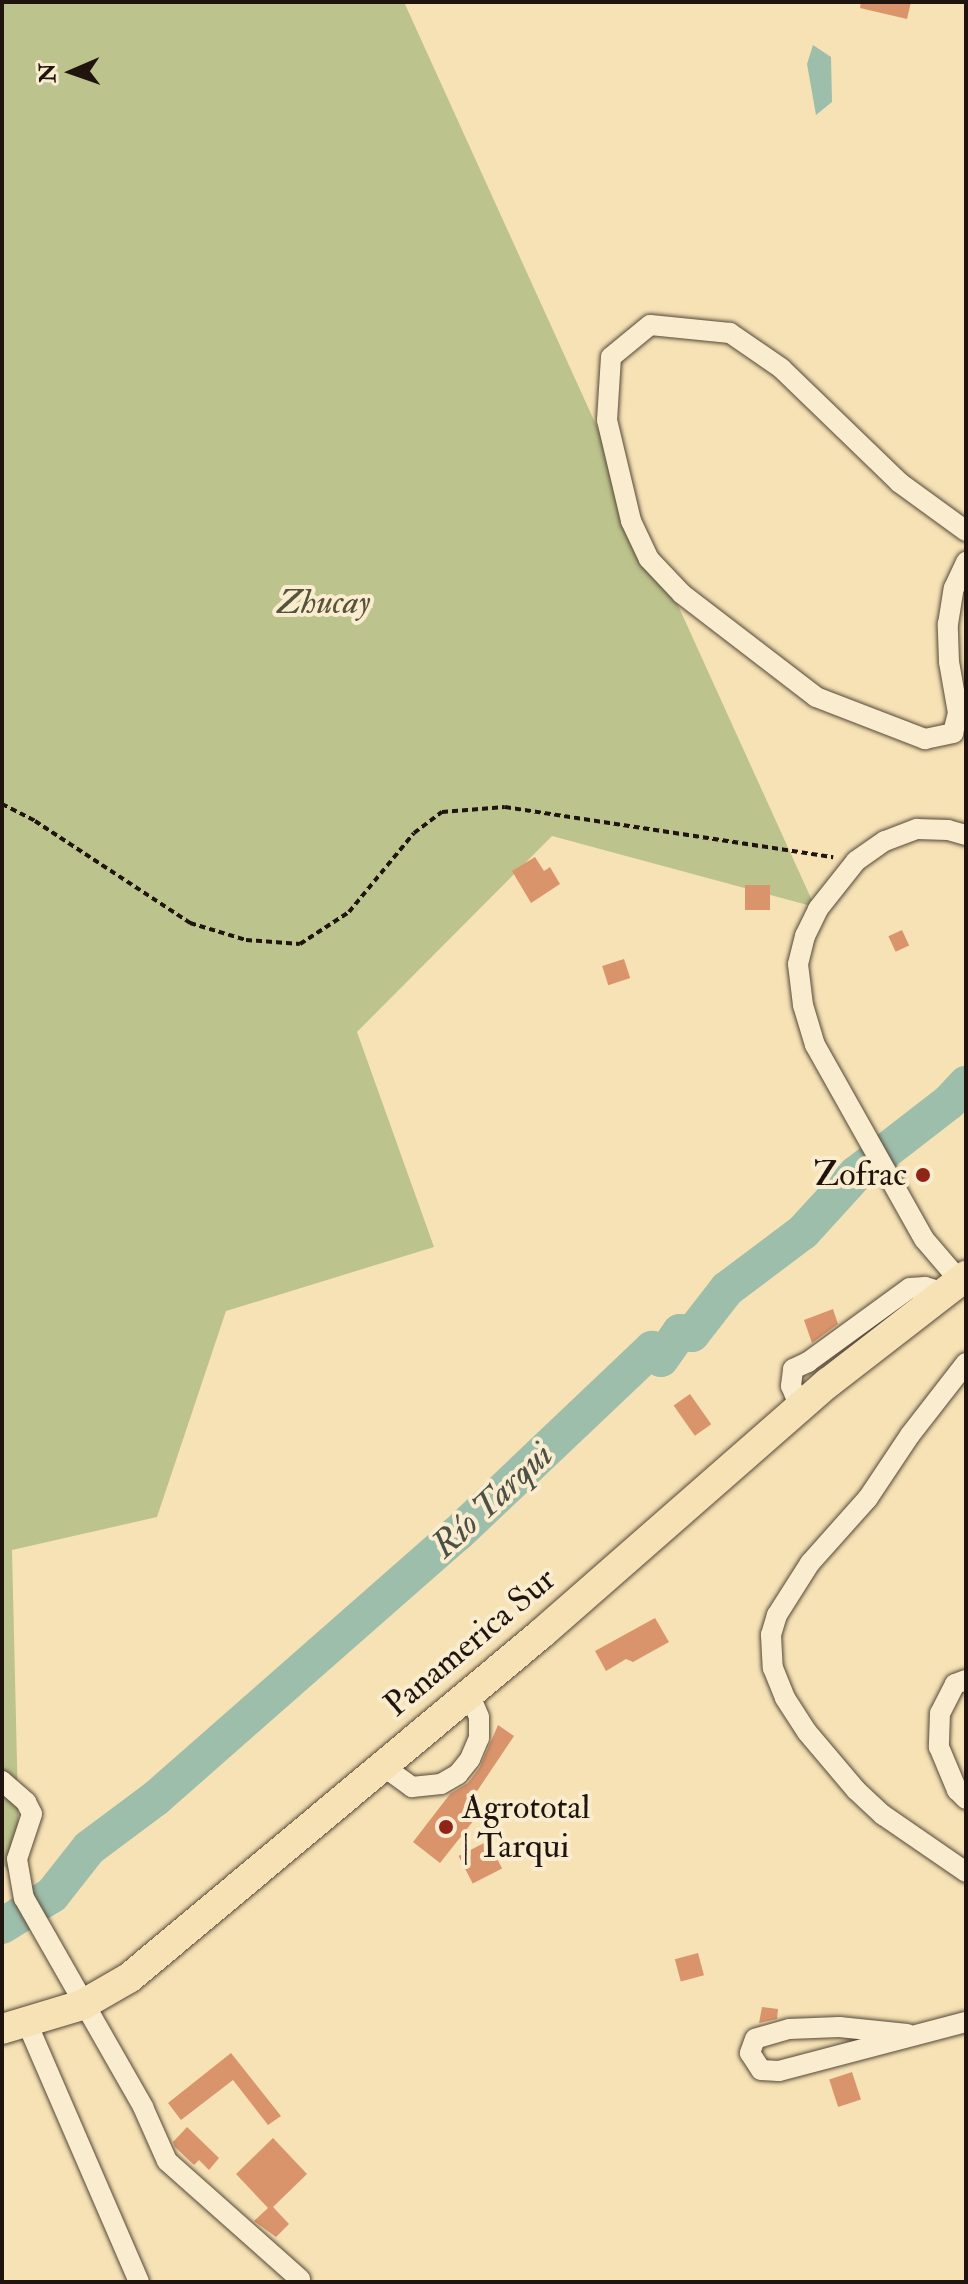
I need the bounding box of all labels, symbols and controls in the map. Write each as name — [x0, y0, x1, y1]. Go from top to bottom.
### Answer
north arrow — [32, 32, 112, 112]
text: N — [34, 63, 62, 83]
park label: Zhucay — [278, 583, 370, 623]
place label: Zofrac — [814, 1155, 907, 1195]
marker: Zofrac — [914, 1166, 932, 1184]
water label: Río Tarqui — [423, 1433, 561, 1567]
street label: Panamerica Sur — [376, 1559, 564, 1725]
place label: Agrototal | Tarqui — [462, 1787, 590, 1866]
marker: Agrototal | Tarqui — [437, 1818, 455, 1836]

